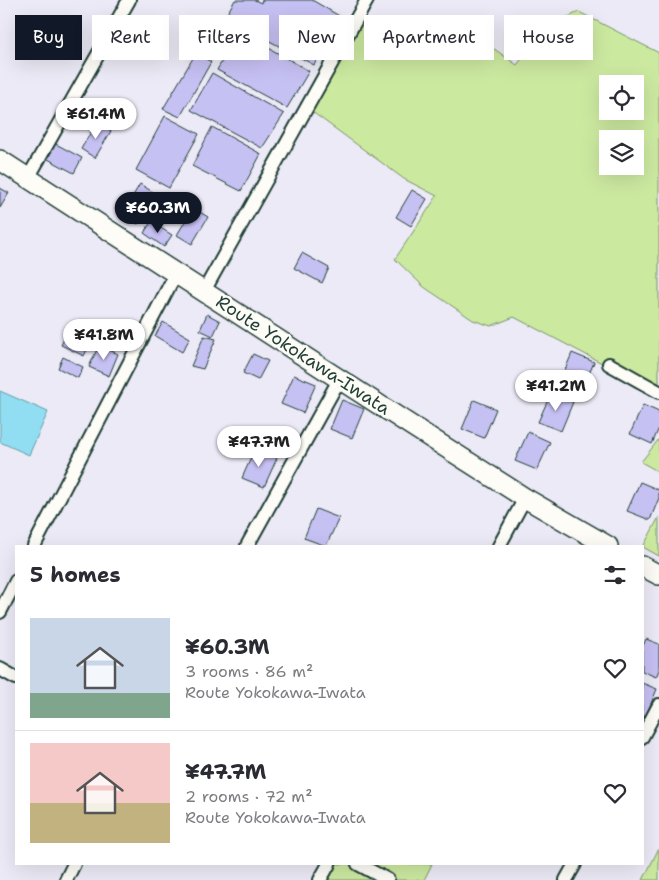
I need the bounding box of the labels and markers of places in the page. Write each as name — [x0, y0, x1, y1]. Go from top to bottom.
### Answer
pin: ¥61.4M — [55, 98, 137, 140]
pin: ¥60.3M — [117, 192, 199, 234]
pin: ¥41.8M — [63, 318, 145, 361]
pin: ¥41.2M — [515, 370, 597, 412]
pin: ¥47.7M — [218, 426, 300, 468]

